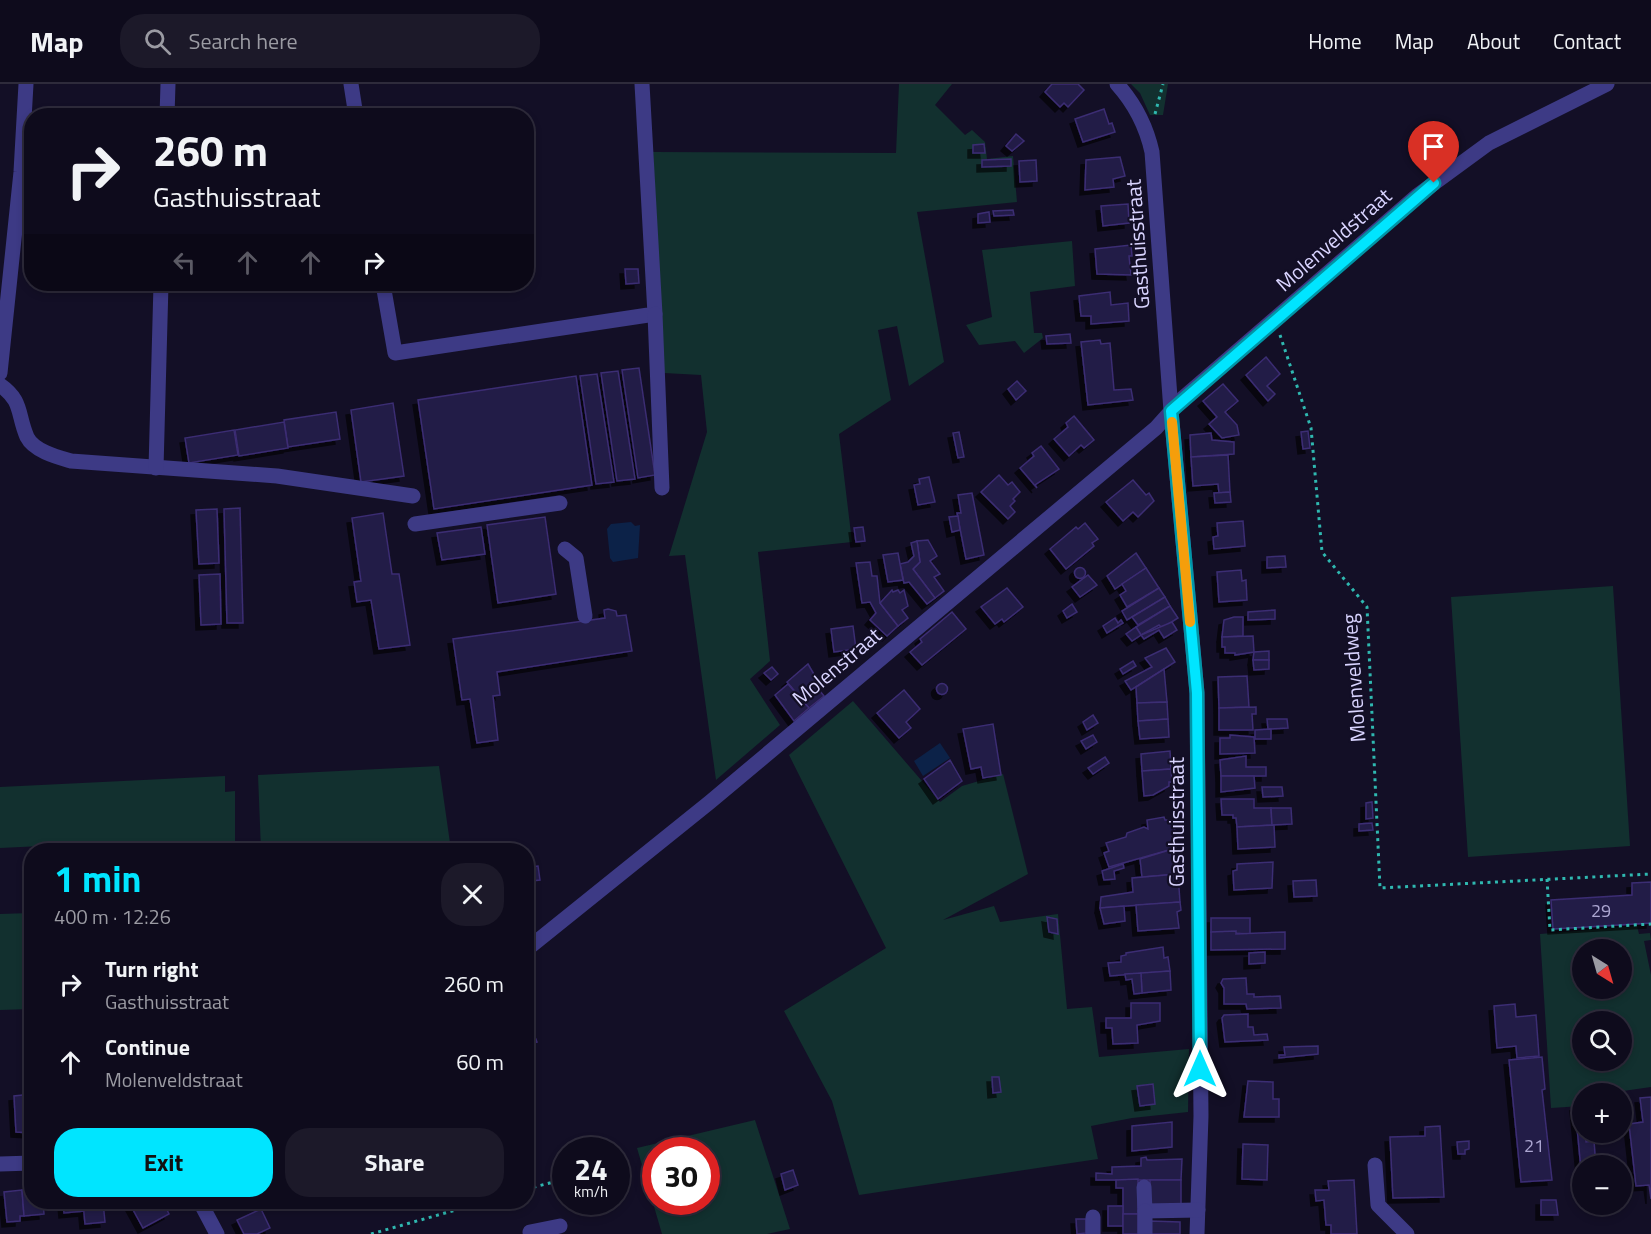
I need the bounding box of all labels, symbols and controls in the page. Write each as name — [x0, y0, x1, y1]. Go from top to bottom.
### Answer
search box — [120, 14, 540, 68]
text: Map — [30, 20, 84, 63]
text: Search here — [189, 24, 298, 58]
icon: search — [141, 25, 174, 58]
text: Home — [1308, 25, 1362, 57]
text: Map — [1395, 25, 1434, 57]
text: About — [1467, 25, 1520, 57]
text: Contact — [1553, 25, 1621, 57]
text: 260 m — [153, 118, 268, 182]
pin — [1408, 121, 1459, 183]
icon: arrive — [1417, 130, 1450, 163]
icon: right — [54, 132, 132, 210]
text: Gasthuisstraat — [153, 176, 320, 217]
street label: Gasthuisstraat — [1116, 177, 1158, 310]
street label: Molenveldstraat — [1268, 179, 1399, 299]
icon: left — [168, 246, 201, 279]
icon: ahead — [231, 246, 264, 279]
icon: ahead — [294, 246, 327, 279]
icon: right — [357, 246, 390, 279]
street label: Molenveldweg — [1333, 612, 1373, 744]
street label: Molenstraat — [785, 619, 889, 713]
street label: Gasthuisstraat — [1160, 756, 1192, 887]
text: 1 min — [54, 851, 141, 906]
button: close — [441, 863, 504, 926]
house number: 29 — [1591, 897, 1611, 924]
text: 400 m · 12:26 — [54, 901, 171, 932]
north arrow — [1572, 939, 1632, 999]
map controls — [1572, 939, 1632, 1215]
text: Turn right — [105, 952, 199, 986]
text: 260 m — [444, 967, 504, 1001]
icon: right — [54, 968, 87, 1001]
text: Gasthuisstraat — [105, 986, 229, 1017]
button: search — [1572, 1011, 1632, 1071]
text: Continue — [105, 1030, 190, 1064]
position arrow — [1168, 1037, 1232, 1101]
text: 60 m — [456, 1045, 504, 1079]
icon: ahead — [54, 1046, 87, 1079]
text: Molenveldstraat — [105, 1064, 243, 1095]
button: + — [1572, 1083, 1632, 1143]
button: Exit — [54, 1128, 273, 1197]
button: Share — [285, 1128, 504, 1197]
house number: 21 — [1524, 1132, 1544, 1159]
speed limit sign: 30 — [642, 1137, 720, 1215]
text: 24 — [574, 1146, 608, 1192]
button: − — [1572, 1155, 1632, 1215]
text: km/h — [574, 1180, 608, 1203]

